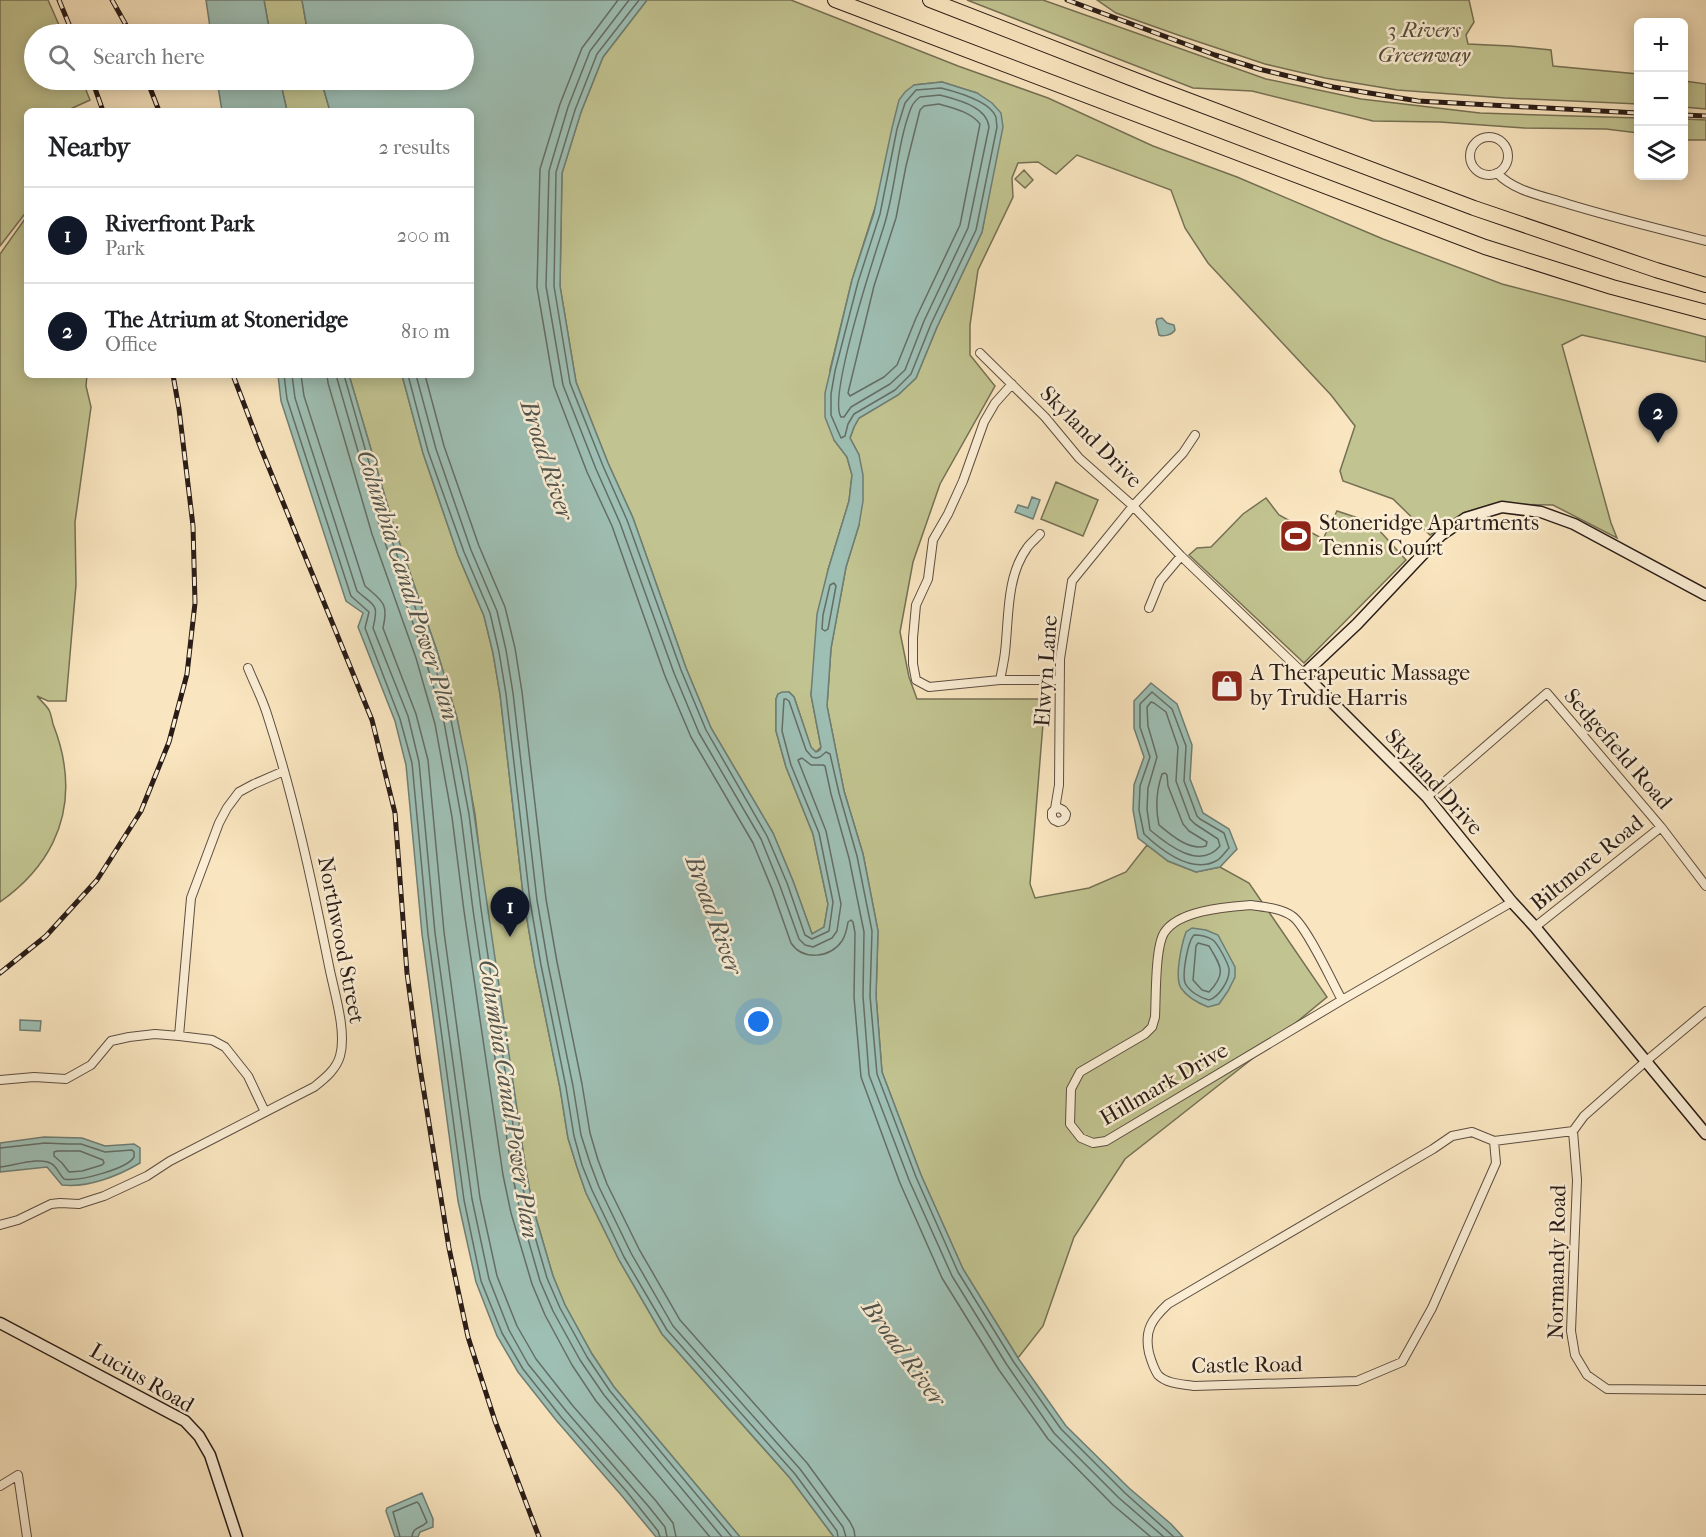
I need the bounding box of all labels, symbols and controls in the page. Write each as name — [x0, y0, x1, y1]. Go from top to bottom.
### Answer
park label: 3 Rivers Greenway — [1378, 17, 1471, 68]
map controls — [1634, 18, 1688, 180]
button: + — [1634, 18, 1688, 72]
search box — [24, 24, 474, 90]
icon: search — [45, 41, 78, 74]
text: Search here — [93, 44, 205, 70]
button: − — [1634, 72, 1688, 126]
button: layers — [1634, 126, 1688, 180]
text: Nearby — [48, 132, 130, 163]
text: 2 results — [379, 136, 450, 159]
text: Riverfront Park — [105, 211, 254, 237]
text: 1 — [64, 224, 71, 247]
text: 200 m — [397, 224, 450, 247]
text: Park — [105, 237, 145, 260]
text: The Atrium at Stoneridge — [105, 307, 348, 333]
text: 2 — [62, 320, 73, 343]
text: 810 m — [401, 320, 450, 343]
text: Office — [105, 333, 157, 356]
street label: Skyland Drive — [1035, 381, 1148, 494]
pin: 2 — [1638, 394, 1678, 443]
water label: Broad River — [514, 395, 580, 526]
water label: Columbia Canal Power Plan — [351, 446, 465, 724]
place label: Stoneridge Apartments Tennis Court — [1319, 510, 1539, 561]
sports icon: Stoneridge Apartments Tennis Court — [1278, 518, 1314, 554]
street label: Elwyn Lane — [1029, 614, 1063, 728]
place label: A Therapeutic Massage by Trudie Harris — [1249, 660, 1470, 711]
shop icon: A Therapeutic Massage by Trudie Harris — [1209, 668, 1245, 704]
street label: Sedgefield Road — [1558, 683, 1678, 815]
street label: Skyland Drive — [1380, 724, 1488, 840]
street label: Biltmore Road — [1525, 809, 1649, 916]
water label: Broad River — [679, 850, 749, 980]
street label: Northwood Street — [312, 854, 370, 1026]
pin: 1 — [490, 888, 530, 937]
water label: Columbia Canal Power Plan — [473, 957, 545, 1241]
your location — [744, 1007, 773, 1036]
street label: Hillmark Drive — [1095, 1037, 1233, 1131]
street label: Normandy Road — [1543, 1183, 1571, 1340]
water label: Broad River — [855, 1293, 953, 1413]
street label: Lucius Road — [85, 1338, 200, 1419]
street label: Castle Road — [1191, 1351, 1304, 1379]

